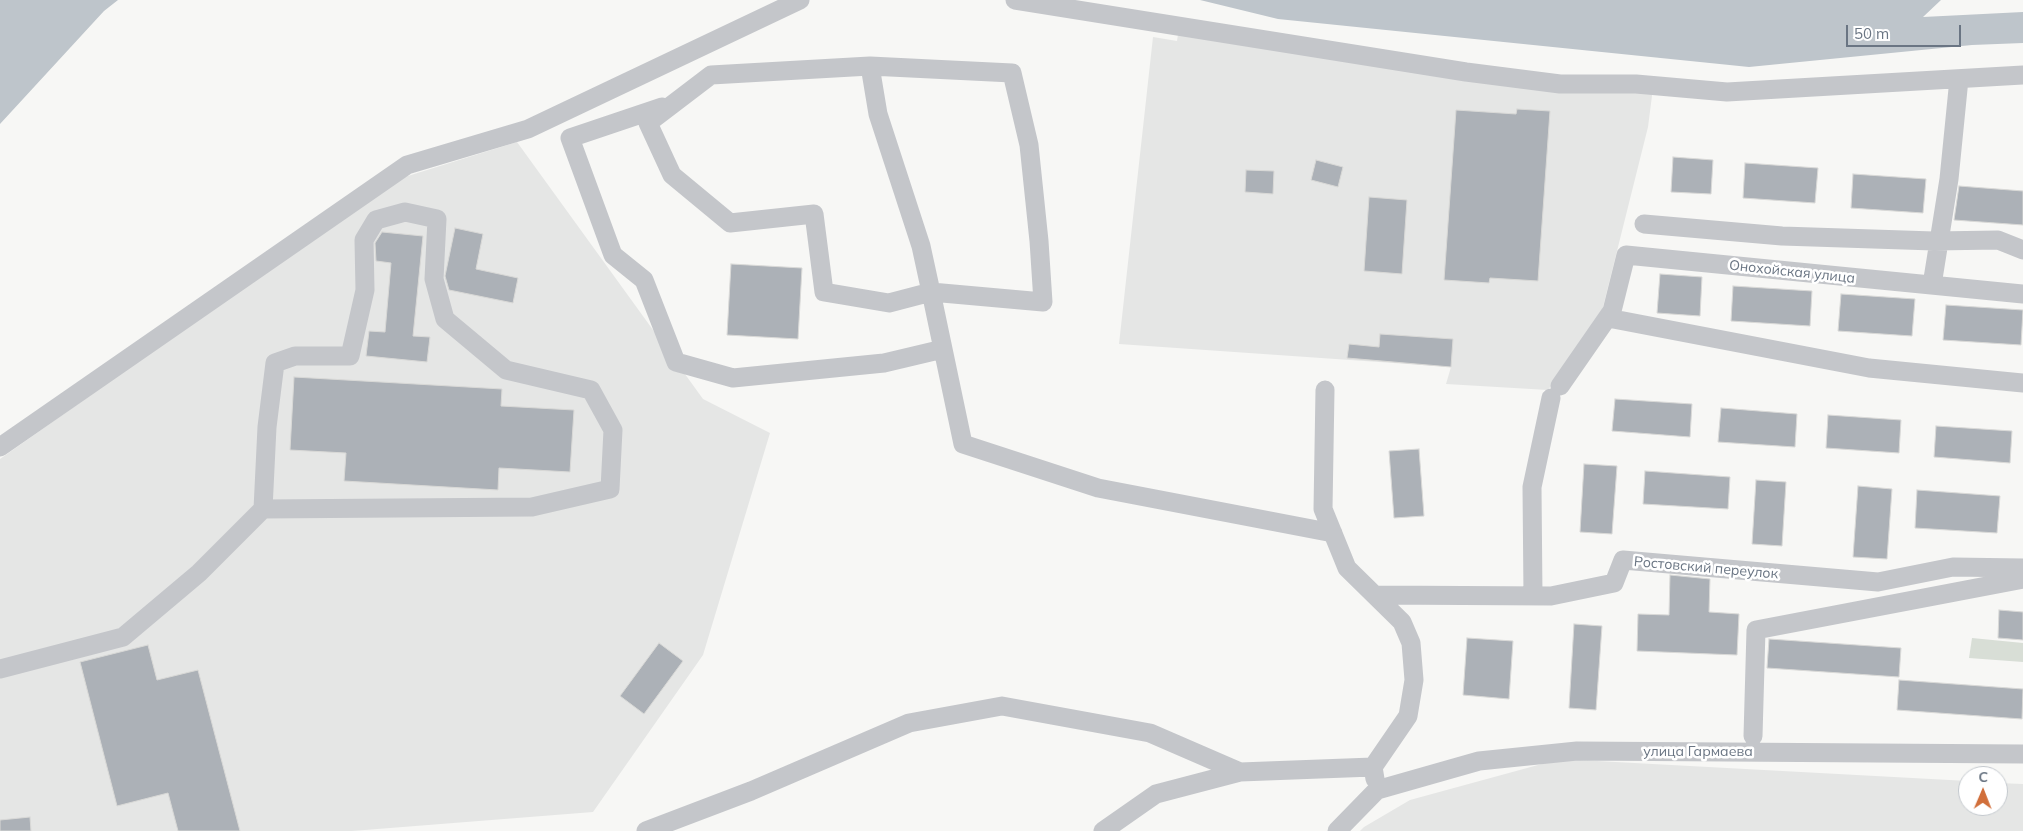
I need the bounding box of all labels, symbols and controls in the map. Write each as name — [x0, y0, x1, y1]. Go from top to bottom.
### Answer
scale bar — [1848, 15, 1963, 47]
text: 50 m — [1854, 24, 1889, 43]
street label: Онохойская улица — [1728, 257, 1856, 287]
street label: Ростовский переулок — [1633, 553, 1779, 583]
street label: улица Гармаева — [1643, 744, 1753, 760]
north arrow — [1958, 766, 2008, 816]
text: С — [1978, 768, 1988, 786]

